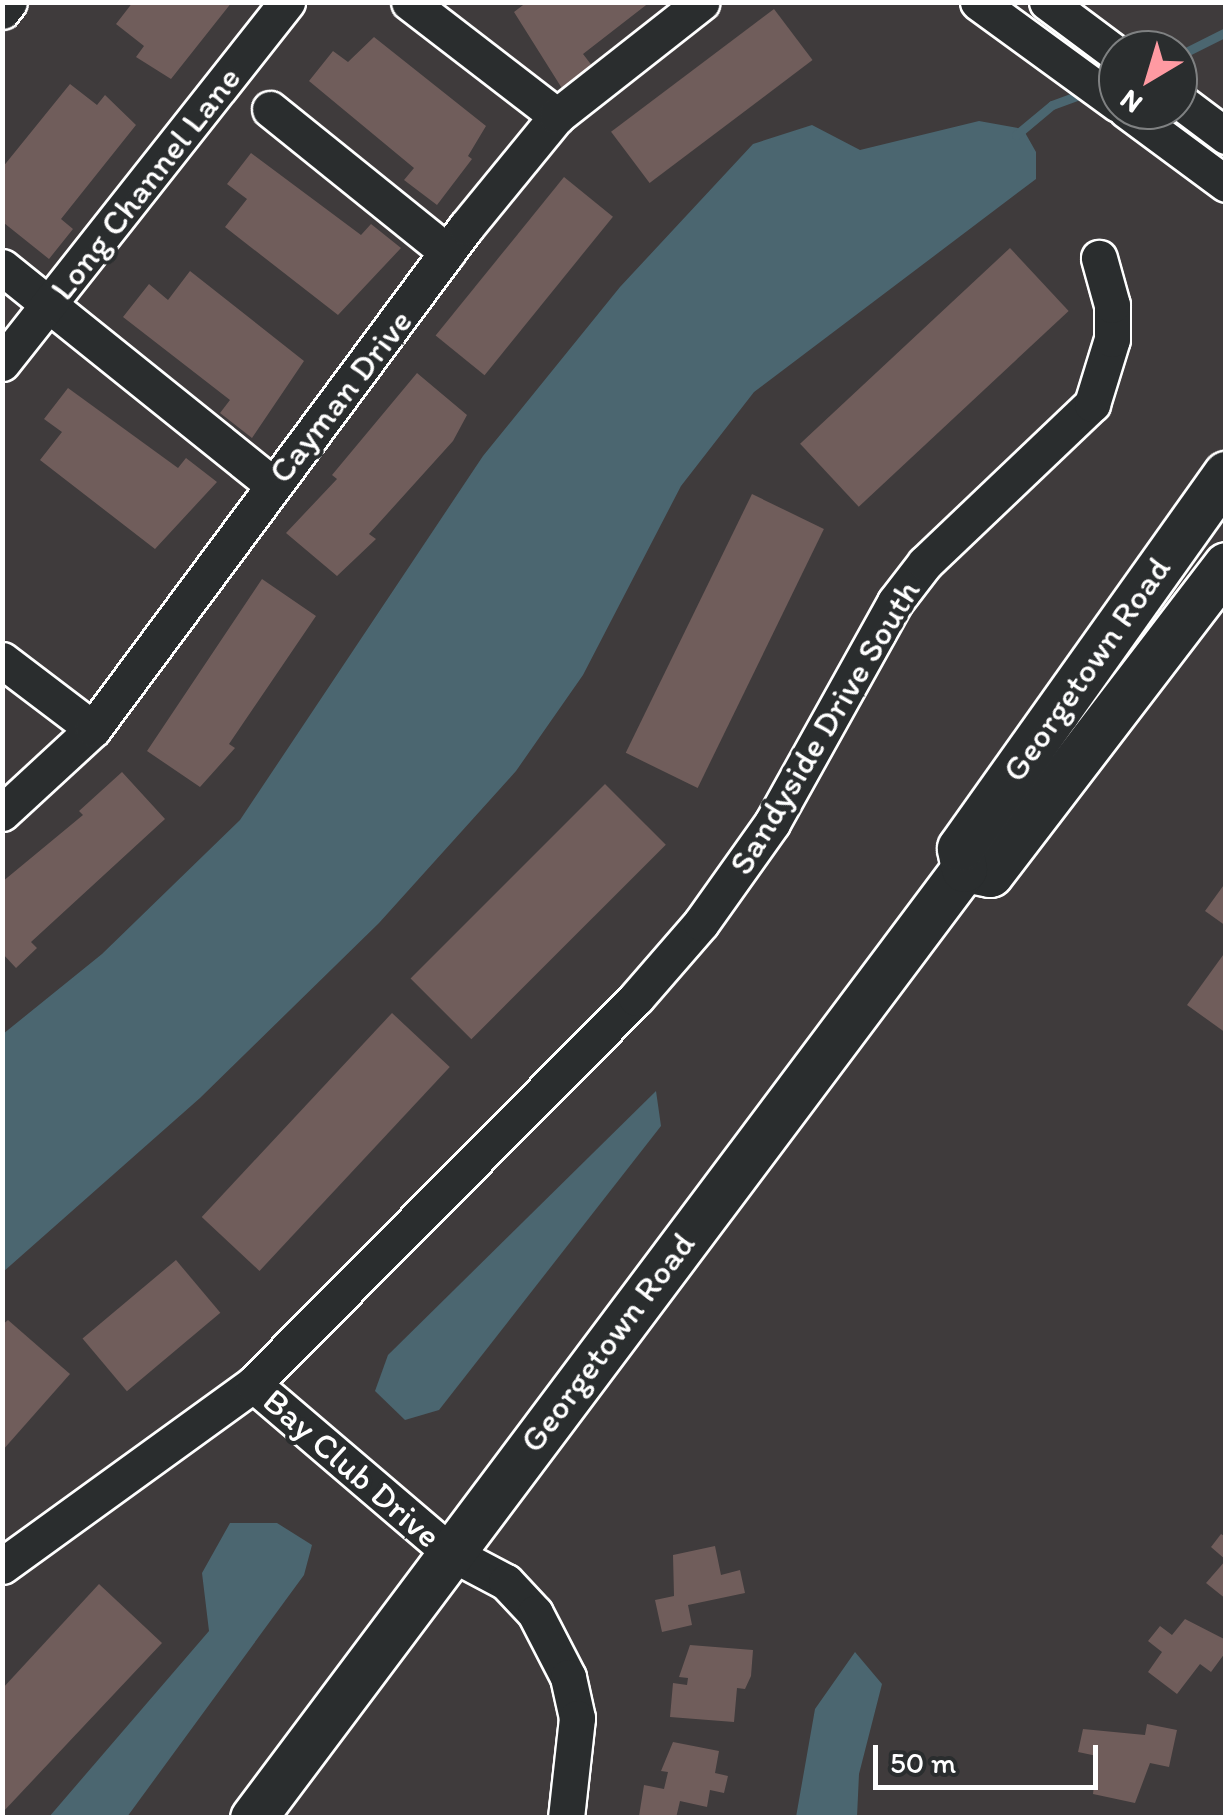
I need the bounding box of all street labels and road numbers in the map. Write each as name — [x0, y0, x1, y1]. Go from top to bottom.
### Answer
street label: Long Channel Lane — [40, 57, 250, 309]
street label: Cayman Drive — [259, 301, 421, 491]
street label: Georgetown Road — [993, 549, 1179, 789]
street label: Sandyside Drive South — [720, 572, 928, 882]
street label: Georgetown Road — [511, 1224, 703, 1460]
street label: Bay Club Drive — [255, 1379, 449, 1557]

